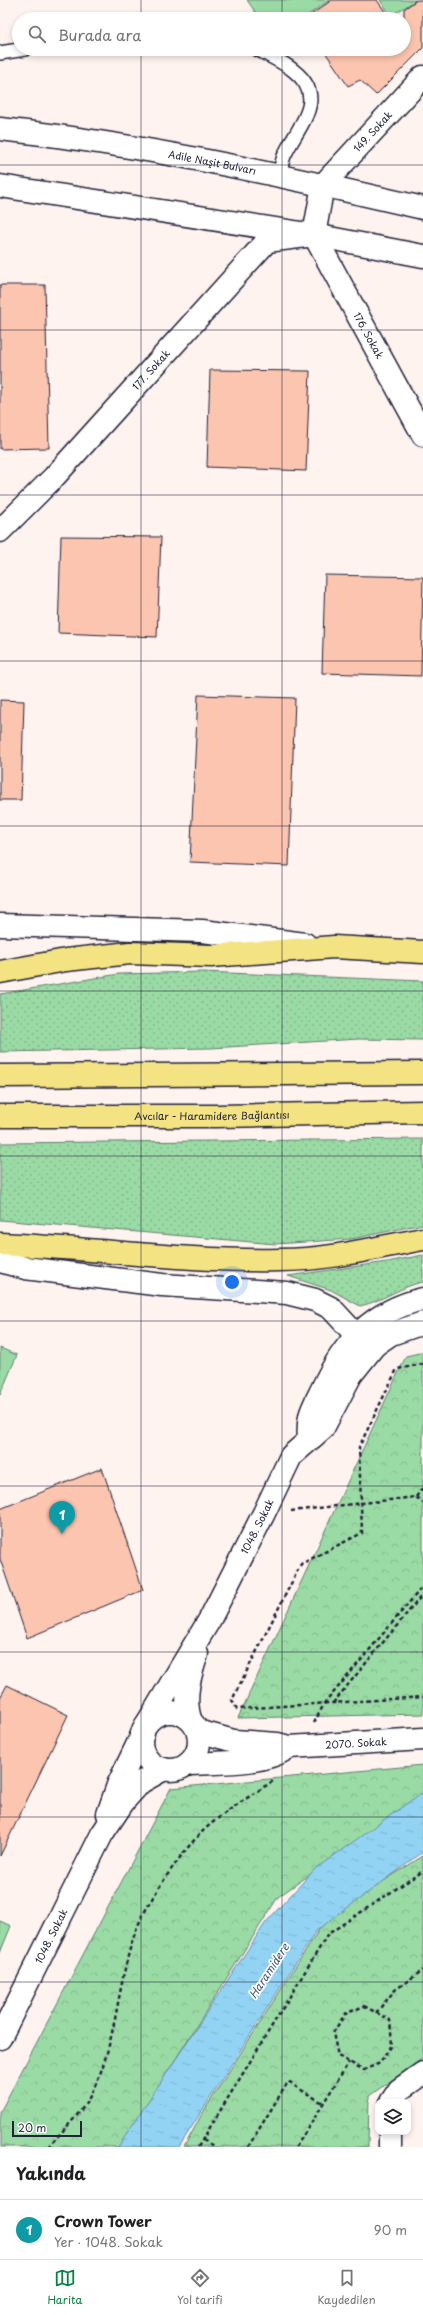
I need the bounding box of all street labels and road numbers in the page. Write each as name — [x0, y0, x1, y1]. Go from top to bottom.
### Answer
street label: 149. Sokak — [349, 107, 395, 155]
street label: Adile Naşit Bulvarı — [167, 146, 258, 178]
street label: 176. Sokak — [350, 309, 388, 361]
street label: 177. Sokak — [128, 346, 173, 393]
street label: Avcılar - Haramidere Bağlantısı — [134, 1107, 290, 1123]
street label: 1048. Sokak — [236, 1496, 277, 1556]
street label: 2070. Sokak — [325, 1733, 387, 1752]
street label: 1048. Sokak — [30, 1905, 71, 1966]

